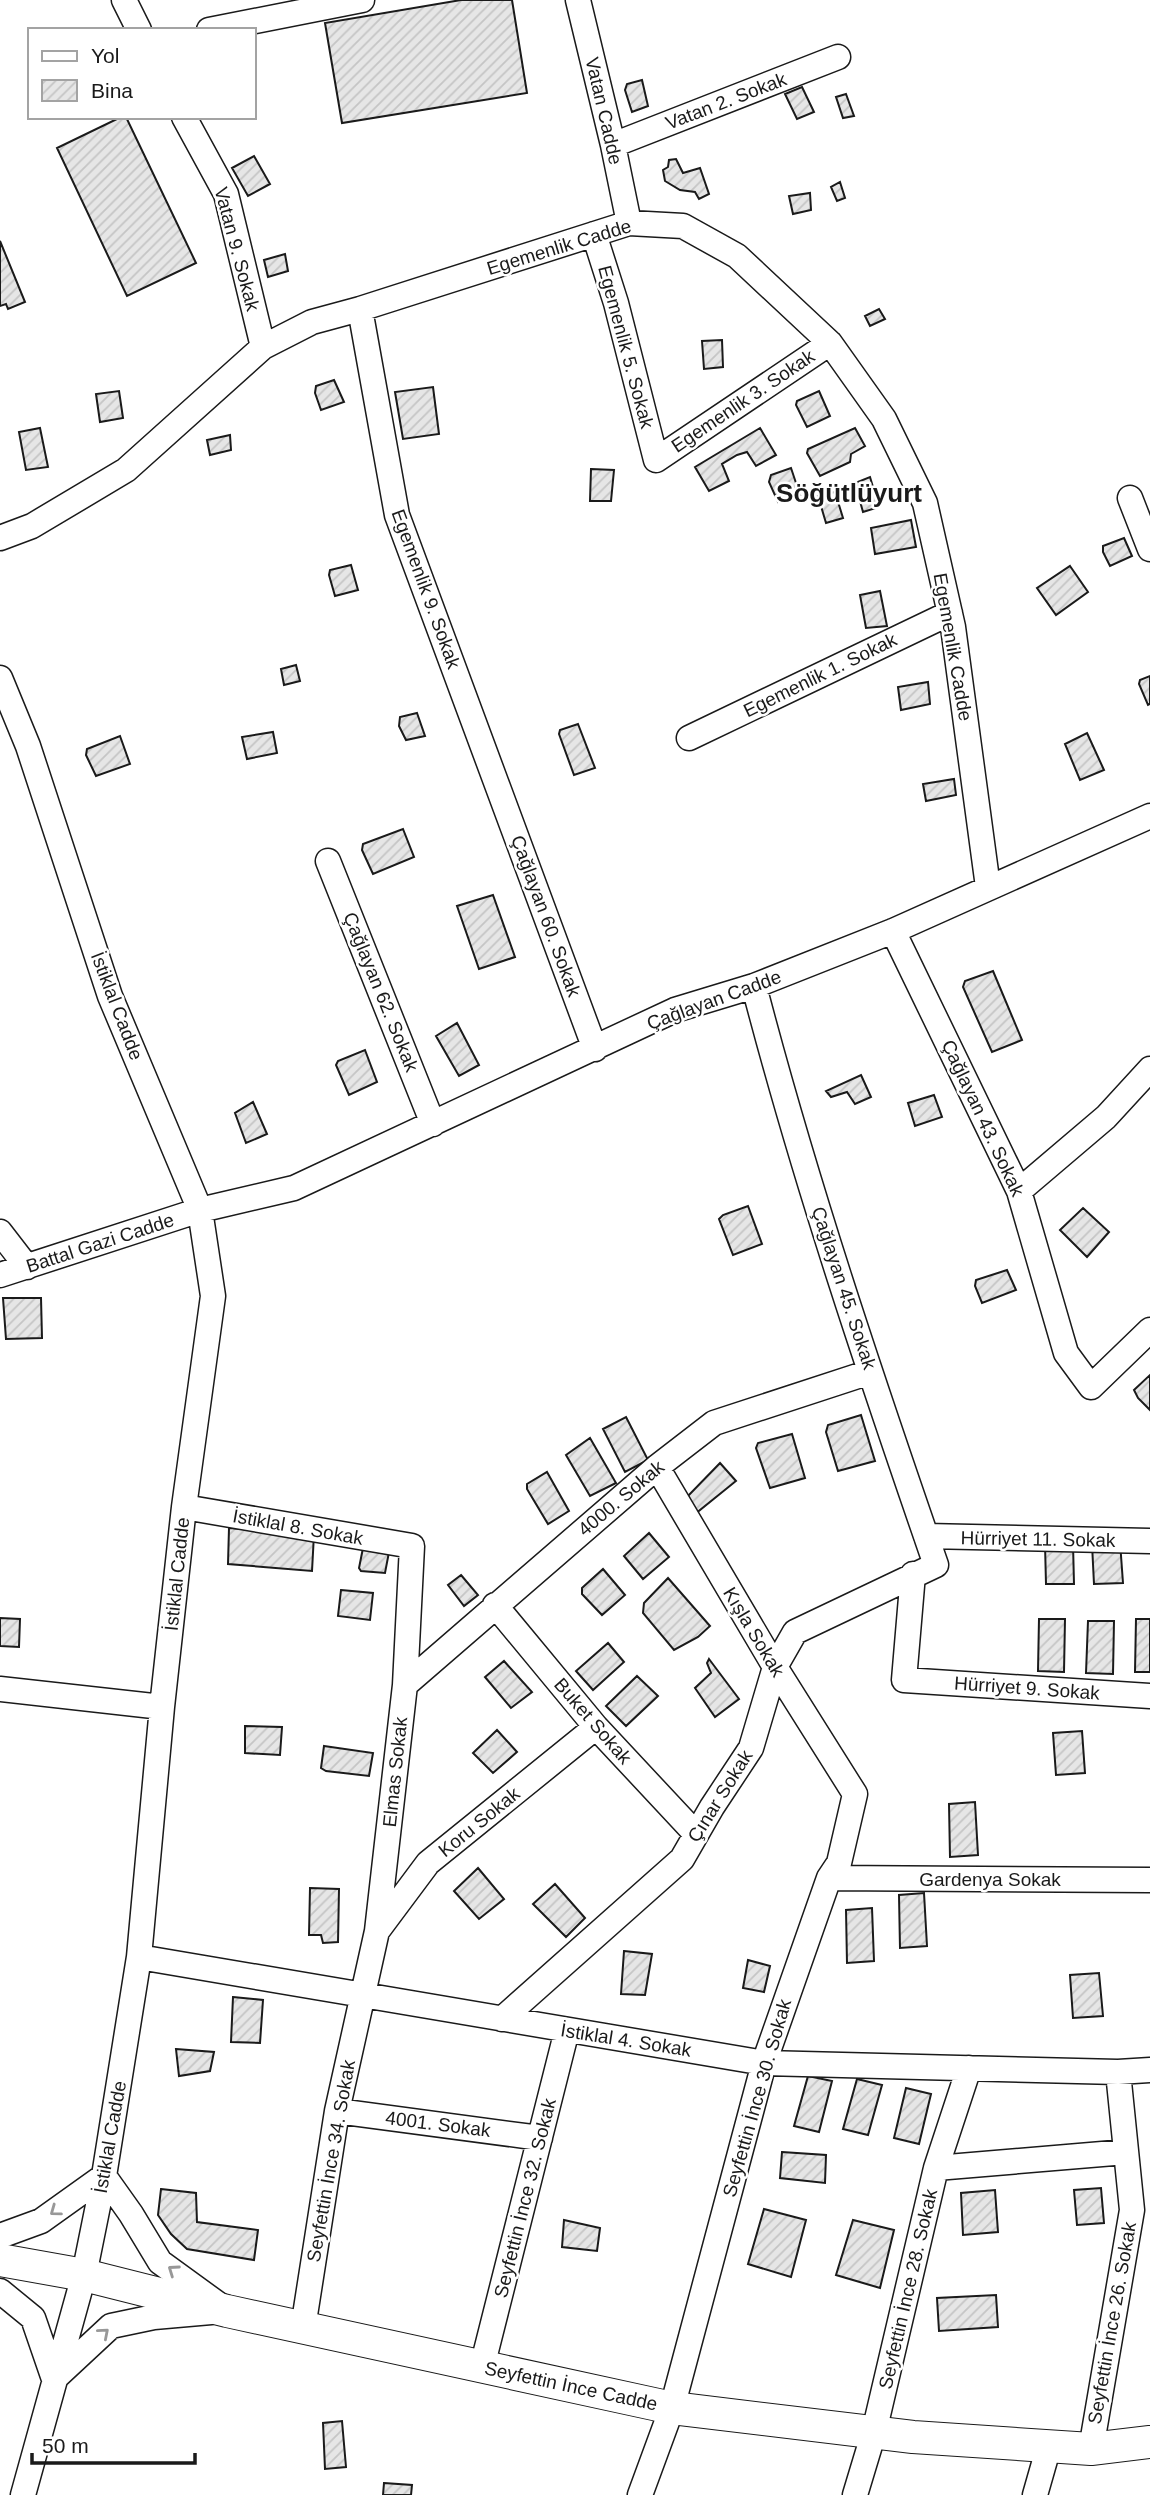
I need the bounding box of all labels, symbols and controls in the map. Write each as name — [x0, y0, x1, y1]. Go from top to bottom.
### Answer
legend — [28, 28, 256, 119]
text: Yol — [91, 44, 119, 67]
street label: Vatan Cadde — [581, 55, 627, 167]
street label: Vatan 2. Sokak — [663, 68, 790, 134]
text: Bina — [91, 79, 133, 102]
street label: Vatan 9. Sokak — [210, 185, 264, 314]
street label: Egemenlik Cadde — [484, 215, 634, 279]
street label: Egemenlik 5. Sokak — [594, 263, 658, 431]
street label: Egemenlik 3. Sokak — [668, 345, 819, 457]
district label: Söğütlüyurt — [776, 478, 922, 508]
street label: Egemenlik 9. Sokak — [387, 507, 465, 672]
street label: Egemenlik Cadde — [930, 571, 976, 723]
street label: Egemenlik 1. Sokak — [740, 629, 901, 721]
street label: Çağlayan 60. Sokak — [507, 833, 585, 1000]
street label: Çağlayan 62. Sokak — [339, 909, 423, 1075]
street label: İstiklal Cadde — [87, 949, 147, 1063]
street label: Çağlayan Cadde — [644, 966, 784, 1034]
street label: Çağlayan 43. Sokak — [938, 1036, 1029, 1200]
street label: Çağlayan 45. Sokak — [808, 1204, 880, 1373]
street label: Battal Gazi Cadde — [23, 1209, 177, 1277]
street label: 4000. Sokak — [574, 1456, 669, 1540]
street label: İstiklal 8. Sokak — [231, 1505, 365, 1549]
street label: İstiklal Cadde — [161, 1516, 193, 1632]
street label: Hürriyet 11. Sokak — [960, 1527, 1116, 1551]
street label: Kışla Sokak — [719, 1584, 789, 1681]
street label: Hürriyet 9. Sokak — [954, 1672, 1101, 1704]
street label: Buket Sokak — [550, 1674, 636, 1769]
street label: Elmas Sokak — [379, 1715, 411, 1828]
street label: Çınar Sokak — [683, 1746, 757, 1846]
street label: Koru Sokak — [434, 1783, 524, 1861]
street label: Gardenya Sokak — [919, 1869, 1061, 1890]
street label: Seyfettin İnce 30. Sokak — [719, 1996, 795, 2199]
street label: İstiklal 4. Sokak — [559, 2019, 693, 2061]
street label: Seyfettin İnce 34. Sokak — [303, 2058, 359, 2264]
street label: İstiklal Cadde — [90, 2079, 130, 2195]
street label: Seyfettin İnce 32. Sokak — [490, 2096, 560, 2300]
street label: 4001. Sokak — [384, 2107, 492, 2141]
street label: Seyfettin İnce 28. Sokak — [875, 2186, 941, 2391]
one-way arrow — [50, 2203, 63, 2216]
street label: Seyfettin İnce 26. Sokak — [1084, 2220, 1140, 2426]
one-way arrow — [168, 2266, 181, 2278]
one-way arrow — [96, 2329, 109, 2341]
street label: Seyfettin İnce Cadde — [483, 2357, 659, 2415]
scale bar — [32, 2422, 194, 2466]
text: 50 m — [42, 2434, 89, 2457]

